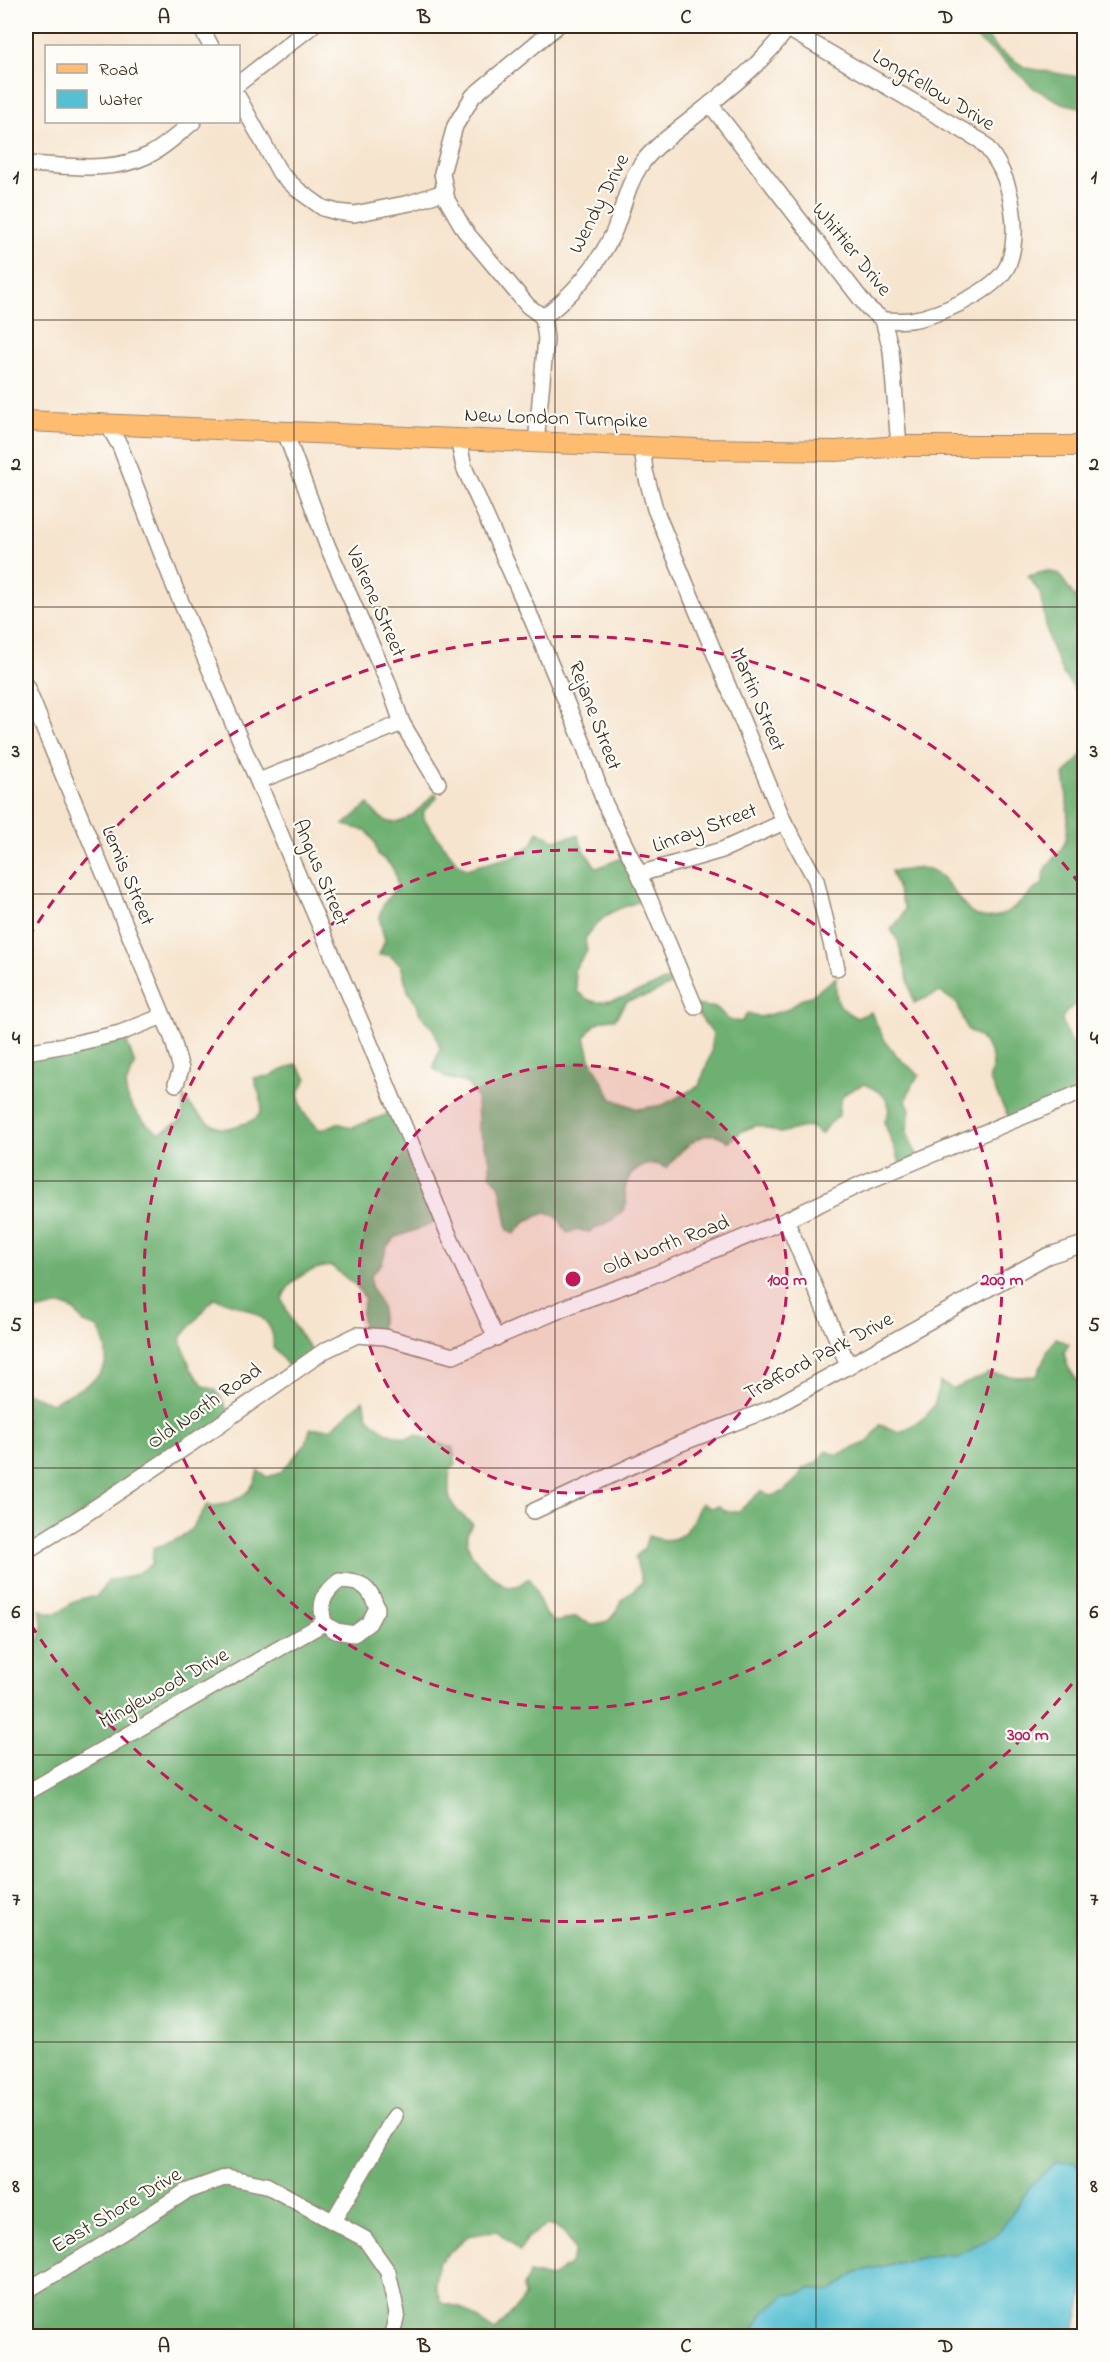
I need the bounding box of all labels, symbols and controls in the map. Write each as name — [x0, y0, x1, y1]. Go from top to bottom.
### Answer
text: A — [158, 4, 170, 33]
text: B — [416, 4, 431, 33]
text: C — [681, 4, 692, 33]
text: D — [938, 4, 953, 33]
street label: Longfellow Drive — [865, 42, 1001, 142]
legend — [45, 45, 240, 123]
text: Road — [99, 58, 138, 84]
text: Water — [99, 88, 143, 114]
street label: Wendy Drive — [562, 148, 640, 260]
text: 1 — [13, 164, 20, 193]
text: 1 — [1091, 164, 1098, 193]
street label: Whittier Drive — [804, 197, 899, 304]
street label: New London Turnpike — [464, 401, 649, 437]
text: 2 — [10, 451, 21, 480]
text: 2 — [1088, 451, 1099, 480]
street label: Valrene Street — [337, 541, 413, 662]
street label: Martin Street — [722, 644, 792, 756]
street label: Rejane Street — [559, 657, 629, 775]
text: 3 — [11, 738, 20, 767]
text: 3 — [1089, 738, 1098, 767]
street label: Linray Street — [648, 796, 762, 864]
street label: Angus Street — [282, 815, 356, 932]
street label: Lemis Street — [92, 821, 162, 931]
text: 4 — [12, 1025, 21, 1054]
text: 4 — [1090, 1025, 1099, 1054]
street label: Old North Road — [598, 1208, 734, 1284]
text: 100 m — [767, 1268, 807, 1294]
text: 200 m — [980, 1268, 1024, 1294]
centre of rings — [563, 1269, 583, 1289]
street label: Trafford Park Drive — [739, 1305, 900, 1409]
text: 5 — [10, 1312, 22, 1341]
text: 5 — [1088, 1312, 1100, 1341]
street label: Old North Road — [142, 1356, 269, 1458]
text: 6 — [12, 1599, 21, 1628]
text: 6 — [1090, 1599, 1099, 1628]
street label: Minglewood Drive — [93, 1641, 236, 1739]
text: 300 m — [1006, 1723, 1049, 1749]
text: 7 — [12, 1886, 21, 1915]
text: 7 — [1090, 1886, 1099, 1915]
street label: East Shore Drive — [47, 2160, 188, 2262]
text: 8 — [11, 2173, 20, 2202]
text: 8 — [1089, 2173, 1098, 2202]
text: A — [158, 2333, 170, 2362]
text: B — [416, 2333, 431, 2362]
text: C — [681, 2333, 692, 2362]
text: D — [938, 2333, 953, 2362]

